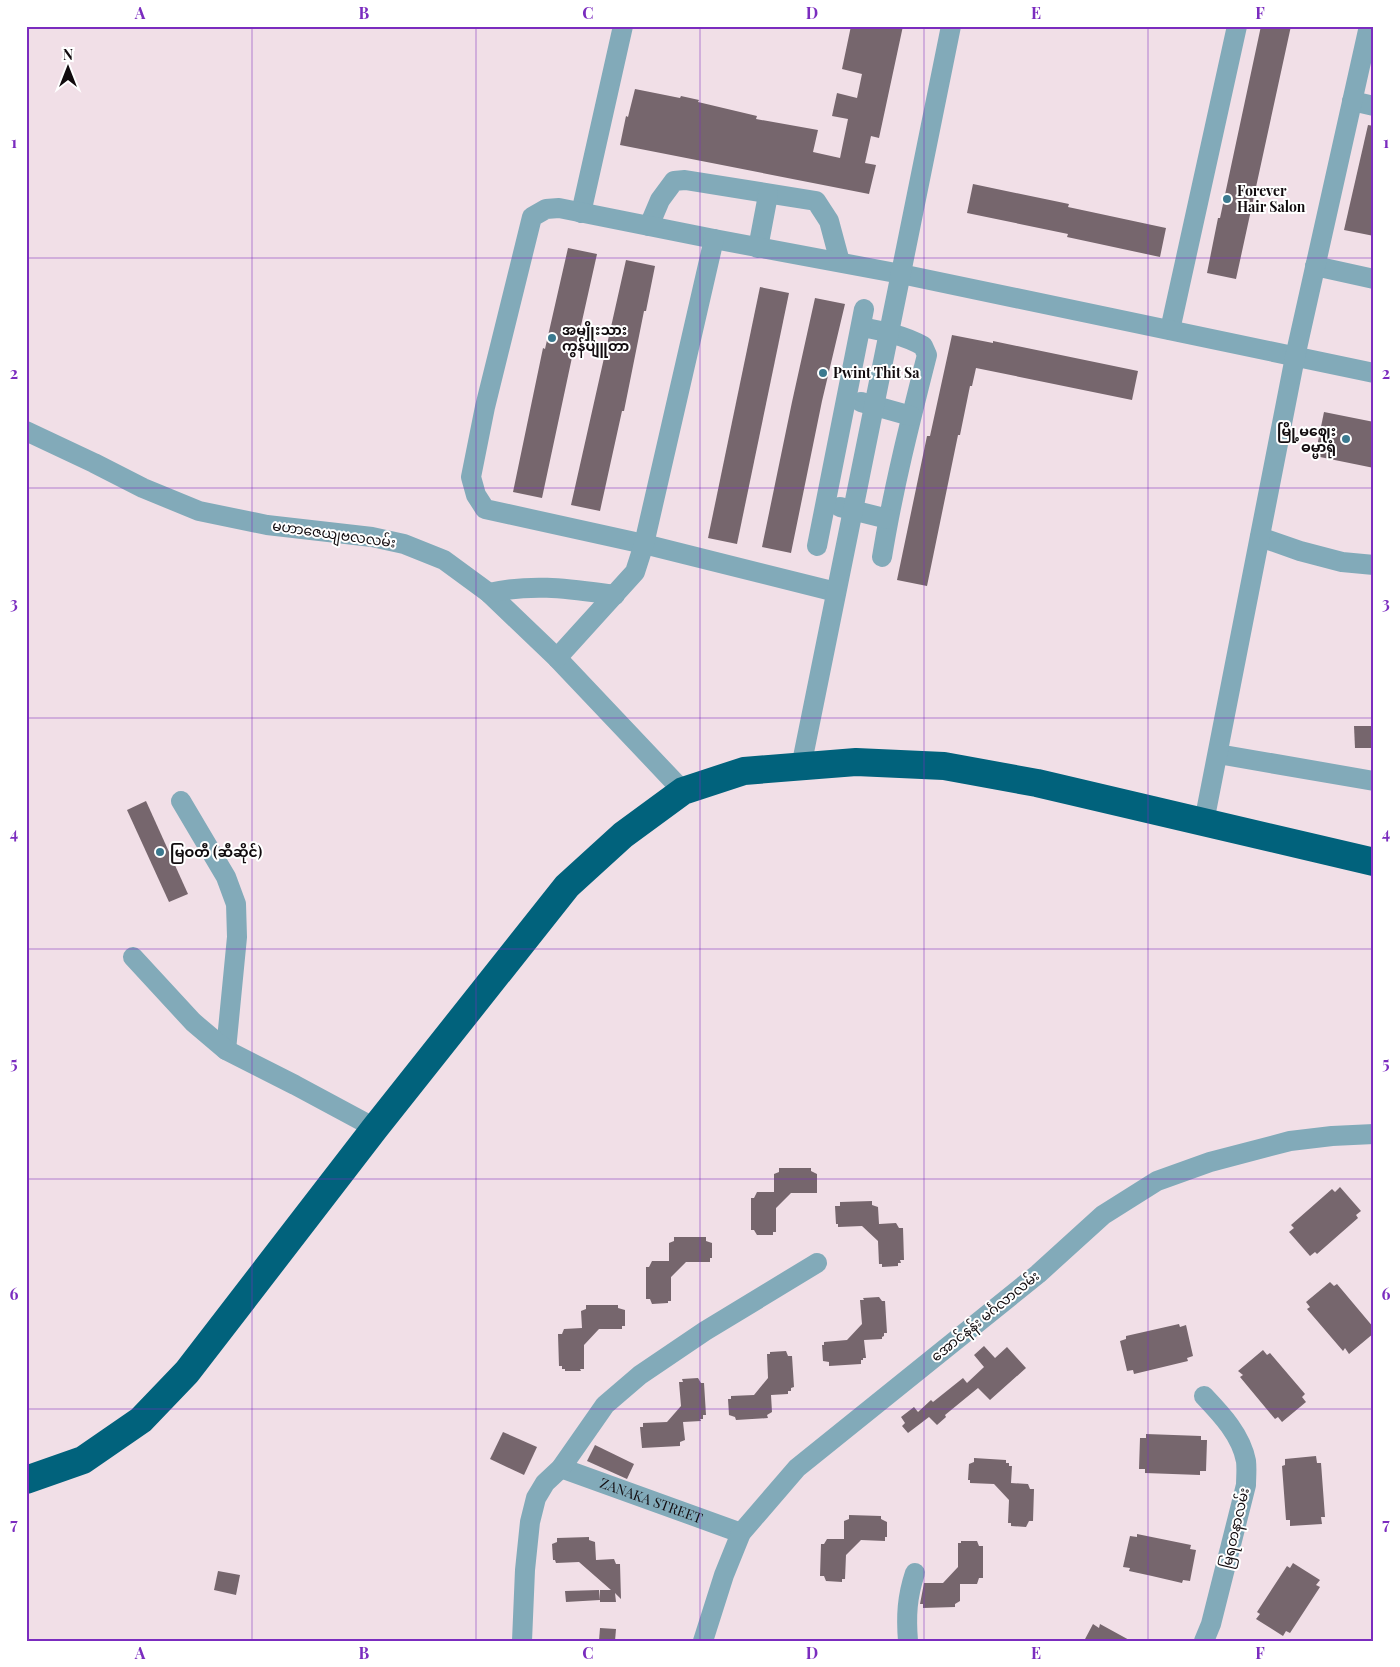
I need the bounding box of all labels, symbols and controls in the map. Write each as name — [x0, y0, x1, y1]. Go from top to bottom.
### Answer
text: A — [134, 2, 146, 23]
text: B — [359, 2, 370, 23]
text: C — [582, 2, 594, 23]
text: D — [806, 2, 818, 23]
text: E — [1031, 2, 1041, 23]
text: F — [1255, 2, 1265, 23]
north arrow — [42, 42, 92, 92]
text: N — [63, 45, 73, 64]
text: 1 — [11, 131, 17, 152]
text: 1 — [1383, 131, 1389, 152]
place label: Forever Hair Salon — [1237, 181, 1306, 216]
marker: Forever Hair Salon — [1221, 193, 1233, 205]
place label: အမျိုးသား ကွန်ပျူတာ — [562, 320, 630, 358]
marker: အမျိုးသား ကွန်ပျူတာ — [546, 332, 558, 344]
text: 2 — [10, 362, 18, 383]
text: 2 — [1382, 362, 1390, 383]
place label: Pwint Thit Sa — [833, 363, 920, 382]
marker: Pwint Thit Sa — [817, 367, 829, 379]
place label: မြို့မဈေး ဓမ္မာရုံ — [1277, 421, 1336, 459]
marker: မြို့မဈေး ဓမ္မာရုံ — [1340, 433, 1352, 445]
street label: မဟာဇေယျဗလလမ်း — [271, 515, 397, 555]
text: 3 — [10, 592, 18, 613]
text: 3 — [1382, 592, 1390, 613]
text: 4 — [10, 822, 18, 843]
text: 4 — [1382, 822, 1390, 843]
place label: မြဝတီ (ဆီဆိုင်) — [170, 842, 262, 864]
marker: မြဝတီ (ဆီဆိုင်) — [154, 846, 166, 858]
text: 5 — [10, 1052, 18, 1073]
text: 5 — [1382, 1052, 1390, 1073]
street label: အောင်နန်း မင်္ဂလာလမ်း — [926, 1266, 1045, 1368]
text: 6 — [10, 1283, 19, 1304]
text: 6 — [1382, 1283, 1391, 1304]
street label: ZANAKA STREET — [598, 1473, 706, 1527]
street label: မြရတနာလမ်း — [1216, 1486, 1256, 1571]
text: 7 — [10, 1513, 18, 1534]
text: 7 — [1382, 1513, 1390, 1534]
text: A — [134, 1642, 146, 1663]
text: B — [359, 1642, 370, 1663]
text: C — [582, 1642, 594, 1663]
text: D — [806, 1642, 818, 1663]
text: E — [1031, 1642, 1041, 1663]
text: F — [1255, 1642, 1265, 1663]

